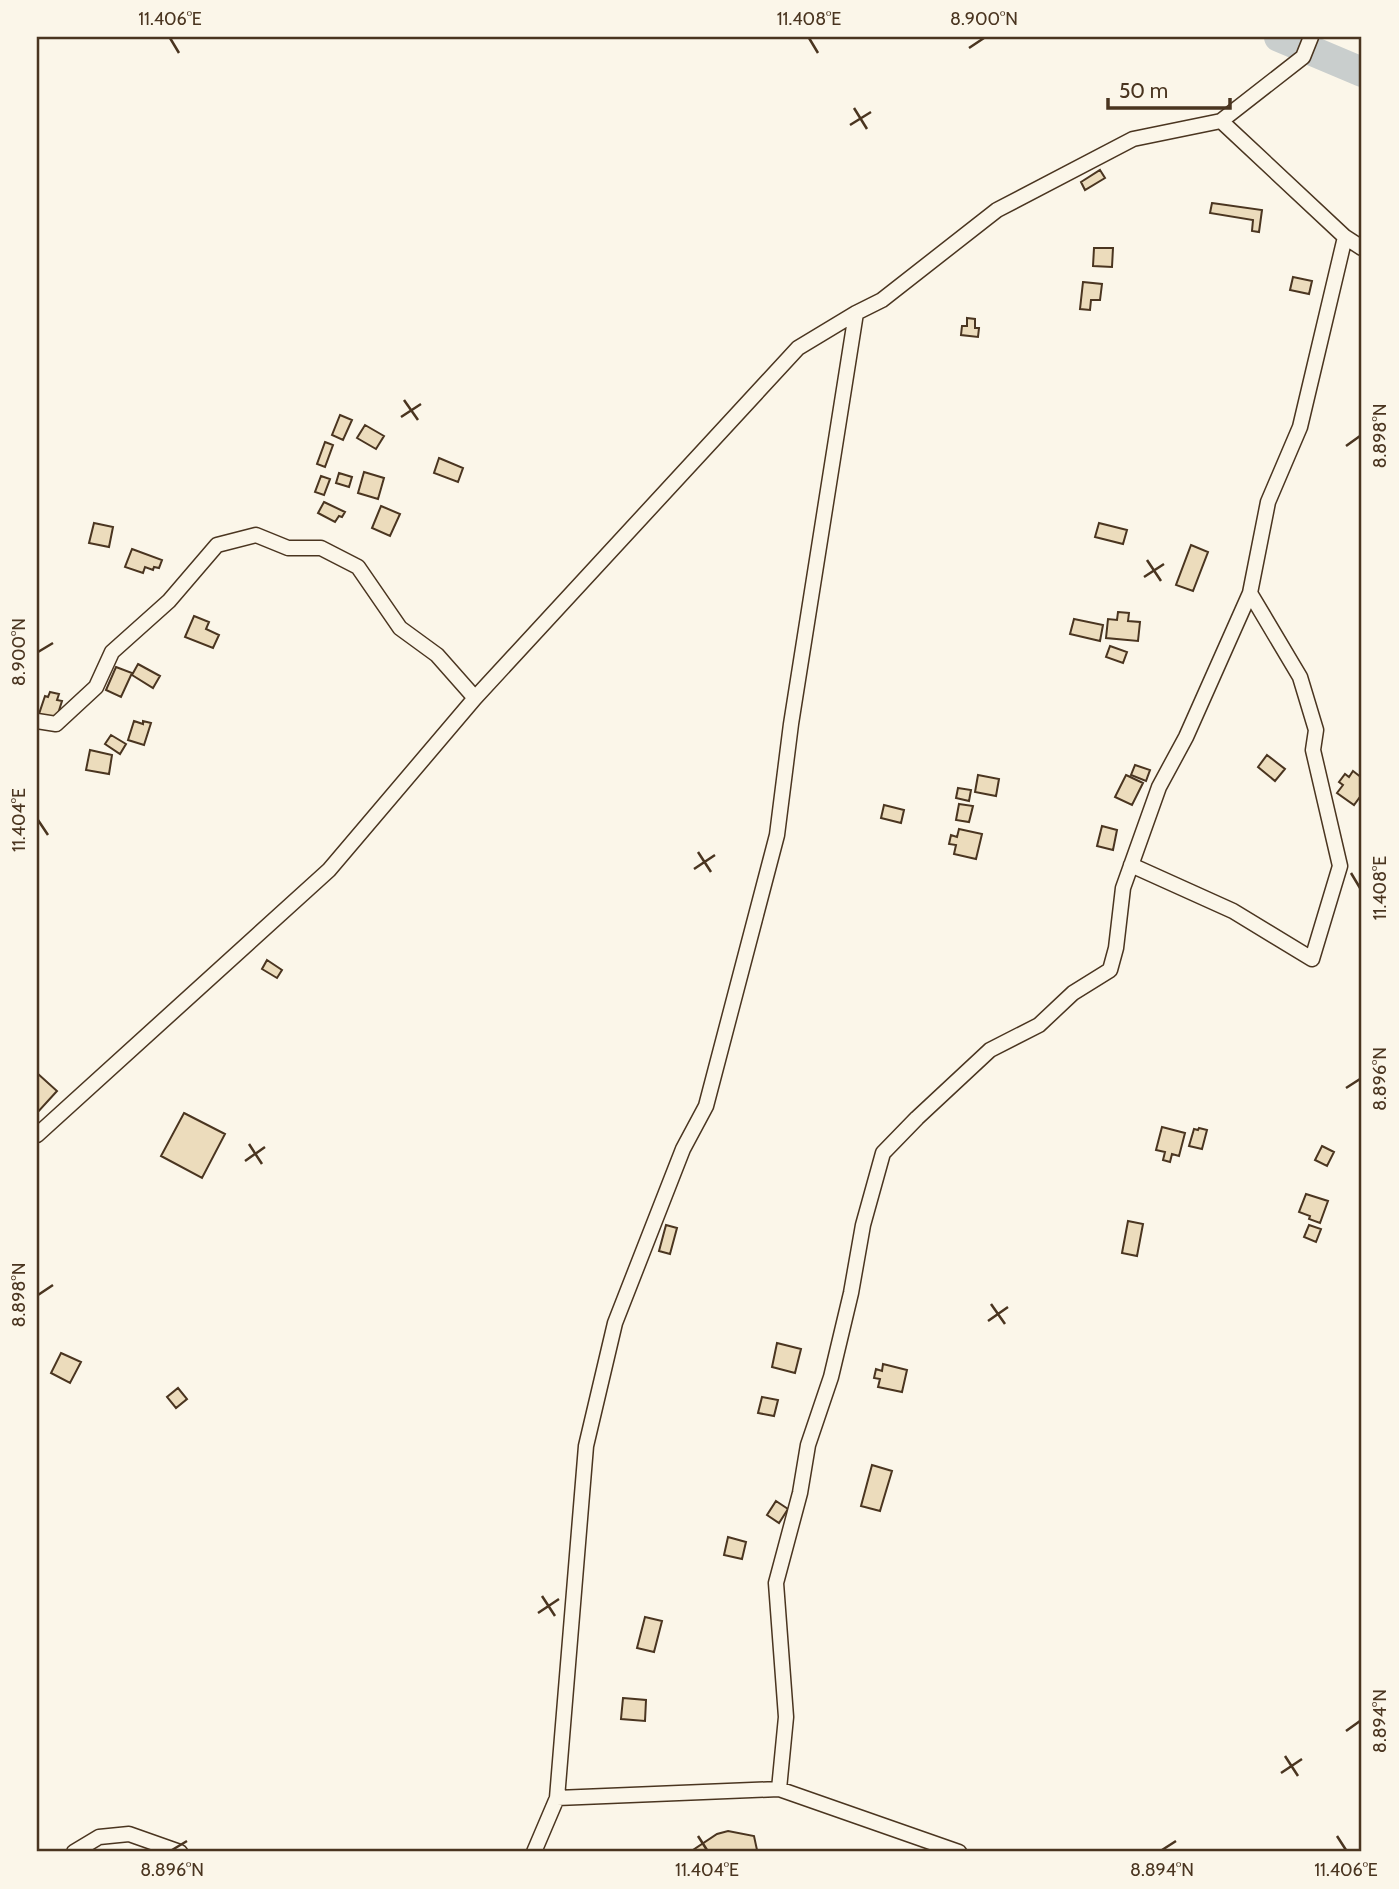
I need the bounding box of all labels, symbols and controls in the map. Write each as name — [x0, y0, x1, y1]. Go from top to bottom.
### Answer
text: 11.406°E — [138, 8, 202, 30]
text: 11.408°E — [777, 8, 841, 30]
text: 8.900°N — [950, 8, 1018, 30]
scale bar — [1108, 66, 1231, 110]
text: 50 m — [1119, 78, 1168, 103]
text: 8.898°N — [1369, 404, 1391, 468]
text: 8.900°N — [8, 618, 30, 686]
text: 11.404°E — [8, 788, 30, 852]
text: 11.408°E — [1369, 856, 1391, 920]
text: 8.896°N — [1369, 1047, 1391, 1111]
text: 8.898°N — [8, 1263, 30, 1327]
text: 8.894°N — [1369, 1689, 1391, 1753]
text: 8.896°N — [140, 1859, 204, 1881]
text: 11.404°E — [675, 1859, 739, 1881]
text: 8.894°N — [1130, 1859, 1194, 1881]
text: 11.406°E — [1314, 1859, 1378, 1881]

